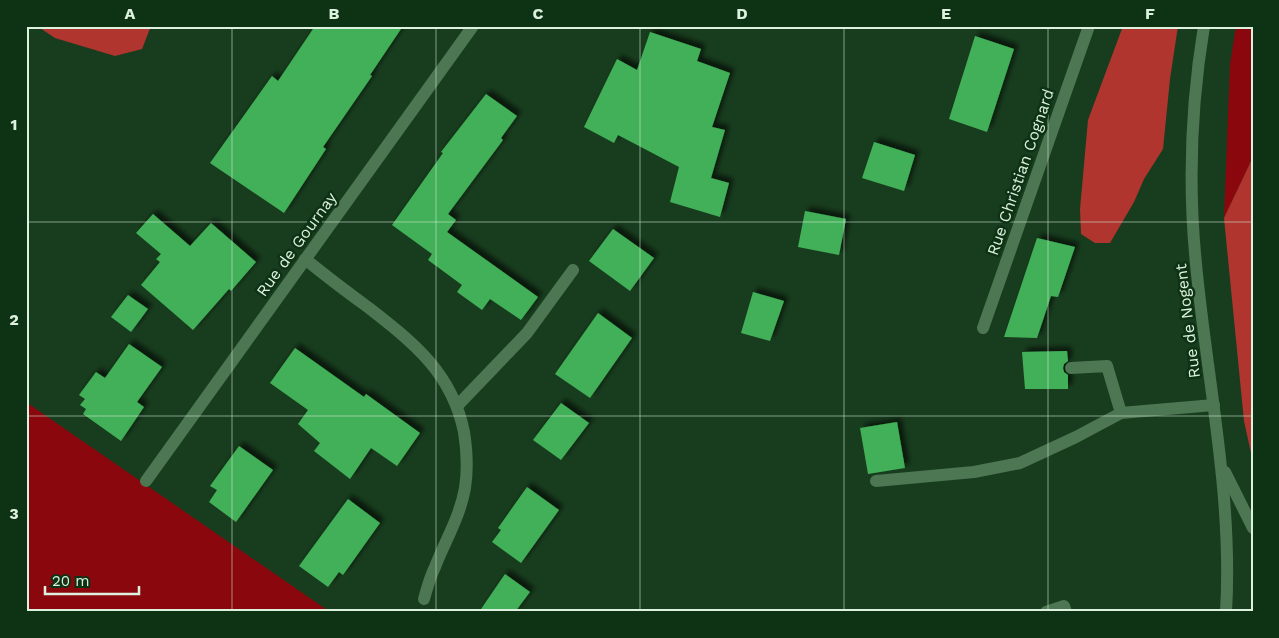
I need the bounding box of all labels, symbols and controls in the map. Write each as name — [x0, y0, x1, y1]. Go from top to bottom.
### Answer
text: A — [125, 4, 136, 23]
text: B — [329, 4, 340, 23]
text: C — [533, 4, 544, 23]
text: D — [736, 4, 748, 23]
text: E — [941, 4, 951, 23]
text: F — [1145, 4, 1155, 23]
street label: Rue Christian Cognard — [983, 86, 1058, 258]
text: 1 — [11, 115, 17, 134]
street label: Rue de Gournay — [252, 188, 341, 300]
street label: Rue de Nogent — [1171, 262, 1204, 379]
text: 2 — [9, 310, 19, 329]
text: 3 — [9, 504, 19, 523]
scale bar — [45, 563, 139, 595]
text: 20 m — [52, 572, 90, 590]

